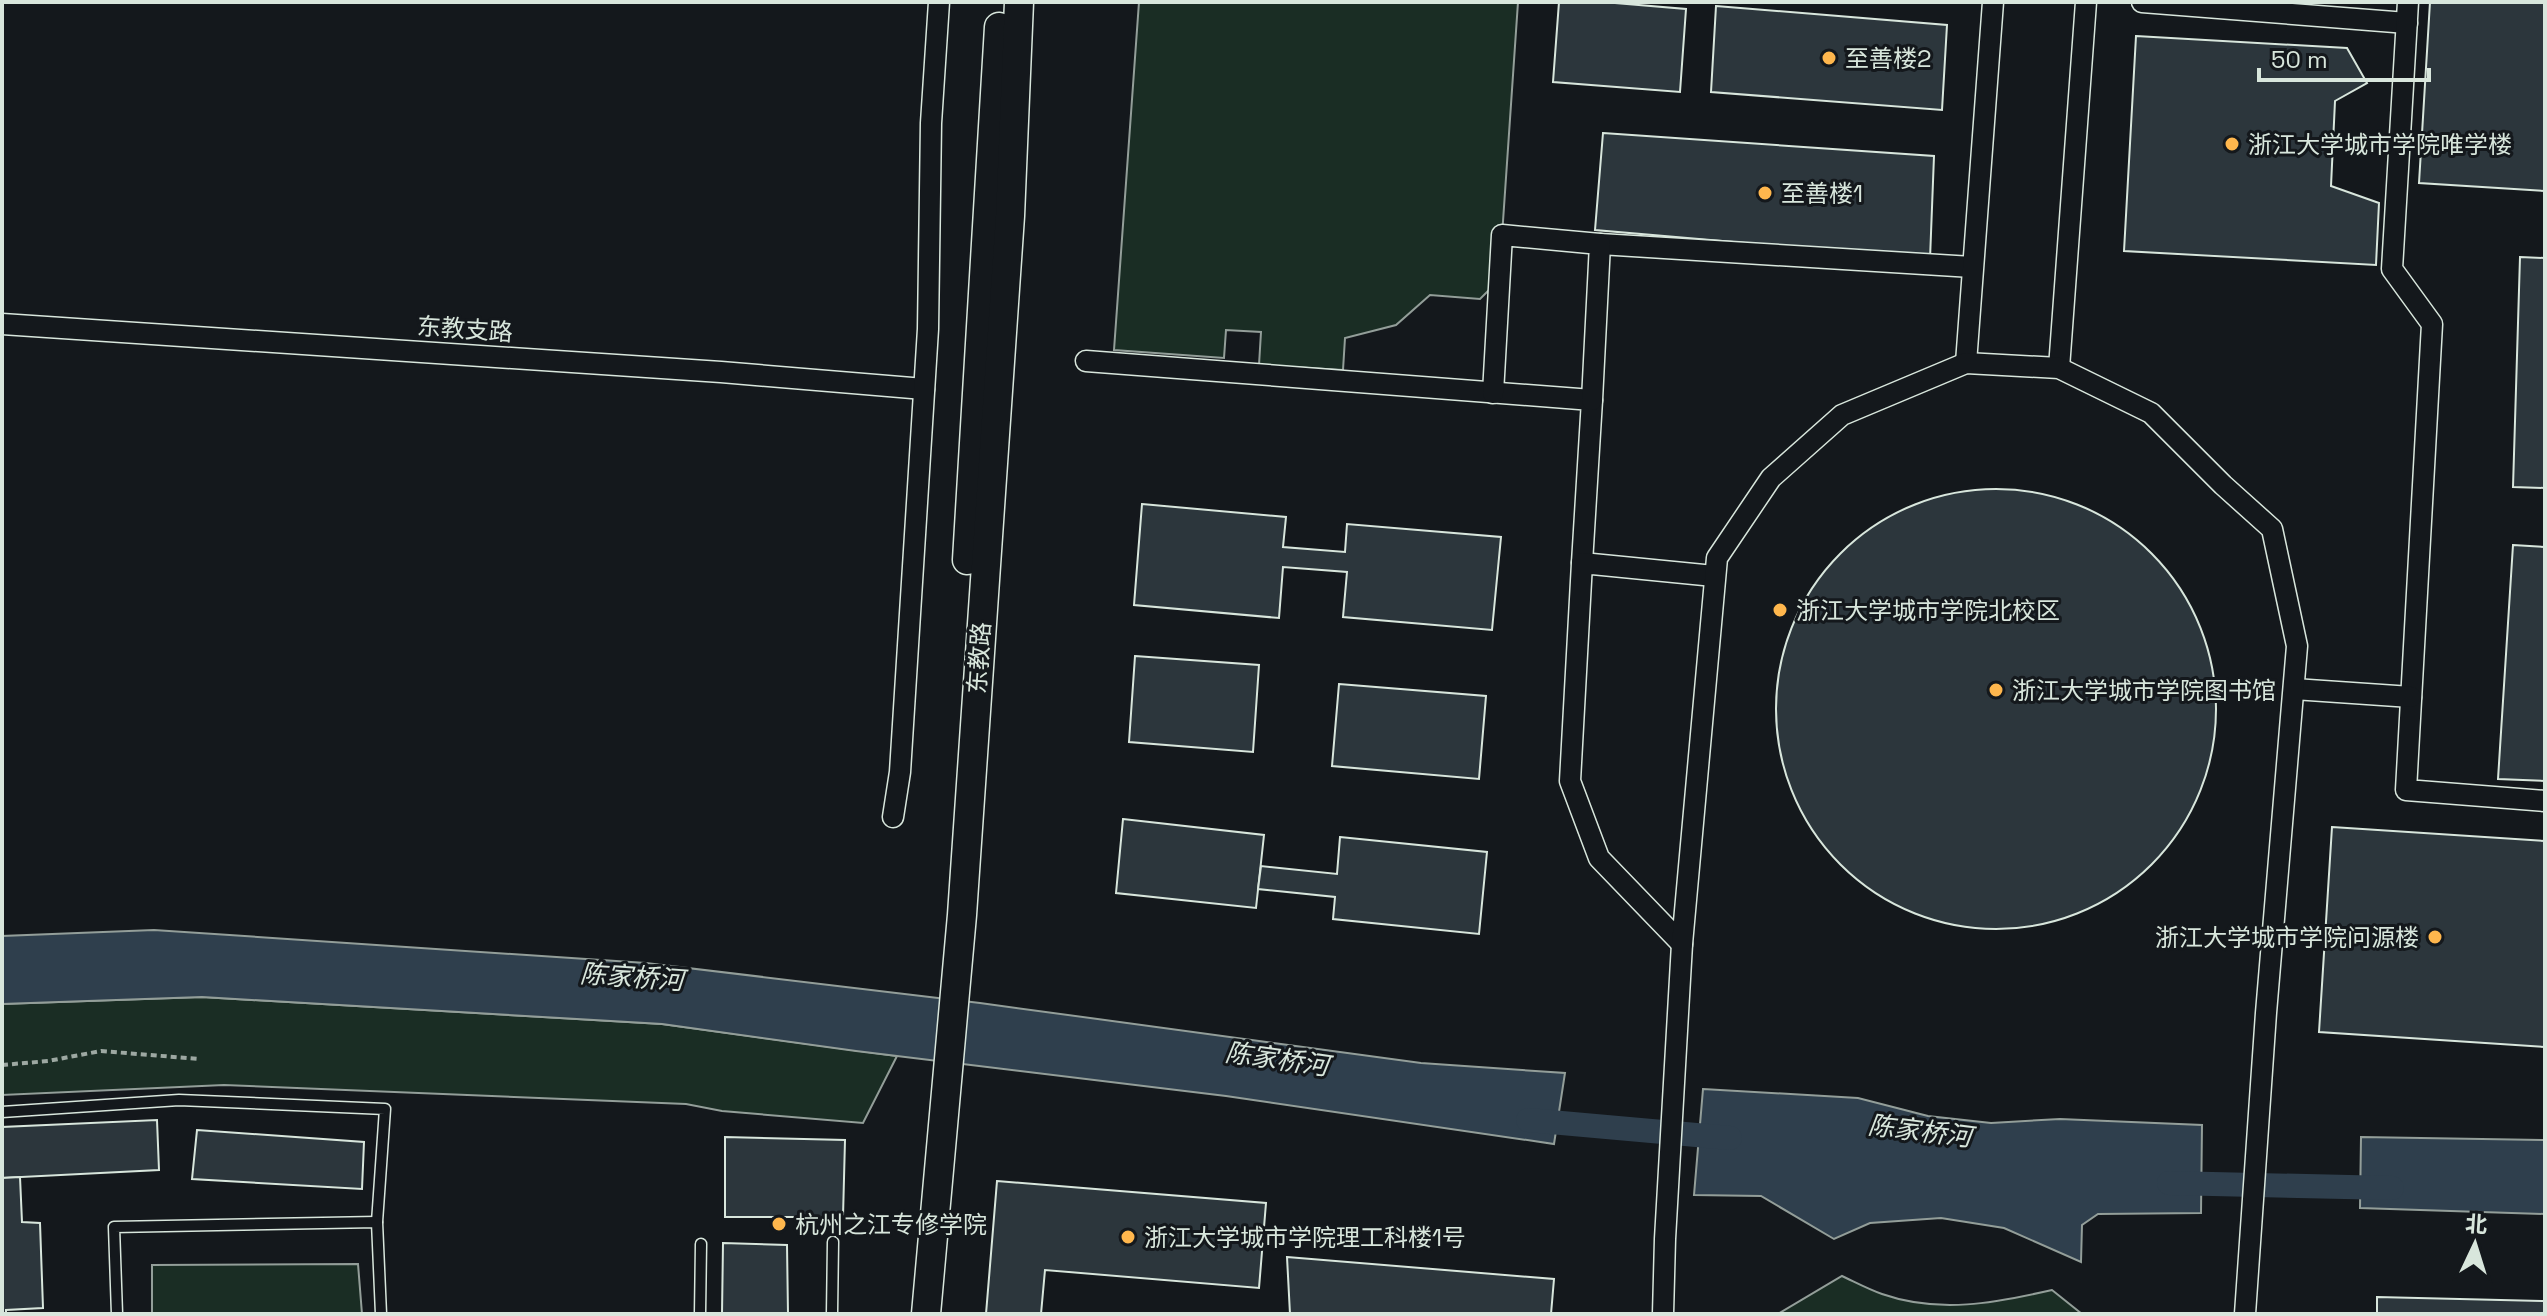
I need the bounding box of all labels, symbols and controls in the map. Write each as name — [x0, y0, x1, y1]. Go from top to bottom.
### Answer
scale bar — [2259, 32, 2429, 82]
place label: 至善楼2 — [1845, 43, 1931, 74]
text: 50 m — [2271, 44, 2328, 75]
marker: 至善楼2 — [1820, 49, 1838, 67]
place label: 浙江大学城市学院唯学楼 — [2248, 129, 2512, 160]
marker: 浙江大学城市学院唯学楼 — [2223, 135, 2241, 153]
place label: 至善楼1 — [1781, 178, 1863, 209]
marker: 至善楼1 — [1756, 184, 1774, 202]
street label: 东教支路 — [416, 310, 514, 348]
place label: 浙江大学城市学院北校区 — [1796, 595, 2060, 626]
marker: 浙江大学城市学院北校区 — [1771, 601, 1789, 619]
street label: 东教路 — [961, 621, 997, 695]
place label: 浙江大学城市学院图书馆 — [2012, 675, 2276, 706]
marker: 浙江大学城市学院图书馆 — [1987, 681, 2005, 699]
place label: 浙江大学城市学院问源楼 — [2155, 922, 2419, 953]
marker: 浙江大学城市学院问源楼 — [2426, 928, 2444, 946]
water label: 陈家桥河 — [579, 956, 690, 998]
water label: 陈家桥河 — [1223, 1035, 1336, 1084]
water label: 陈家桥河 — [1866, 1108, 1979, 1155]
north arrow — [2435, 1204, 2515, 1284]
place label: 杭州之江专修学院 — [795, 1209, 987, 1240]
text: 北 — [2464, 1209, 2488, 1239]
marker: 杭州之江专修学院 — [770, 1215, 788, 1233]
place label: 浙江大学城市学院理工科楼1号 — [1144, 1222, 1466, 1253]
marker: 浙江大学城市学院理工科楼1号 — [1119, 1228, 1137, 1246]

